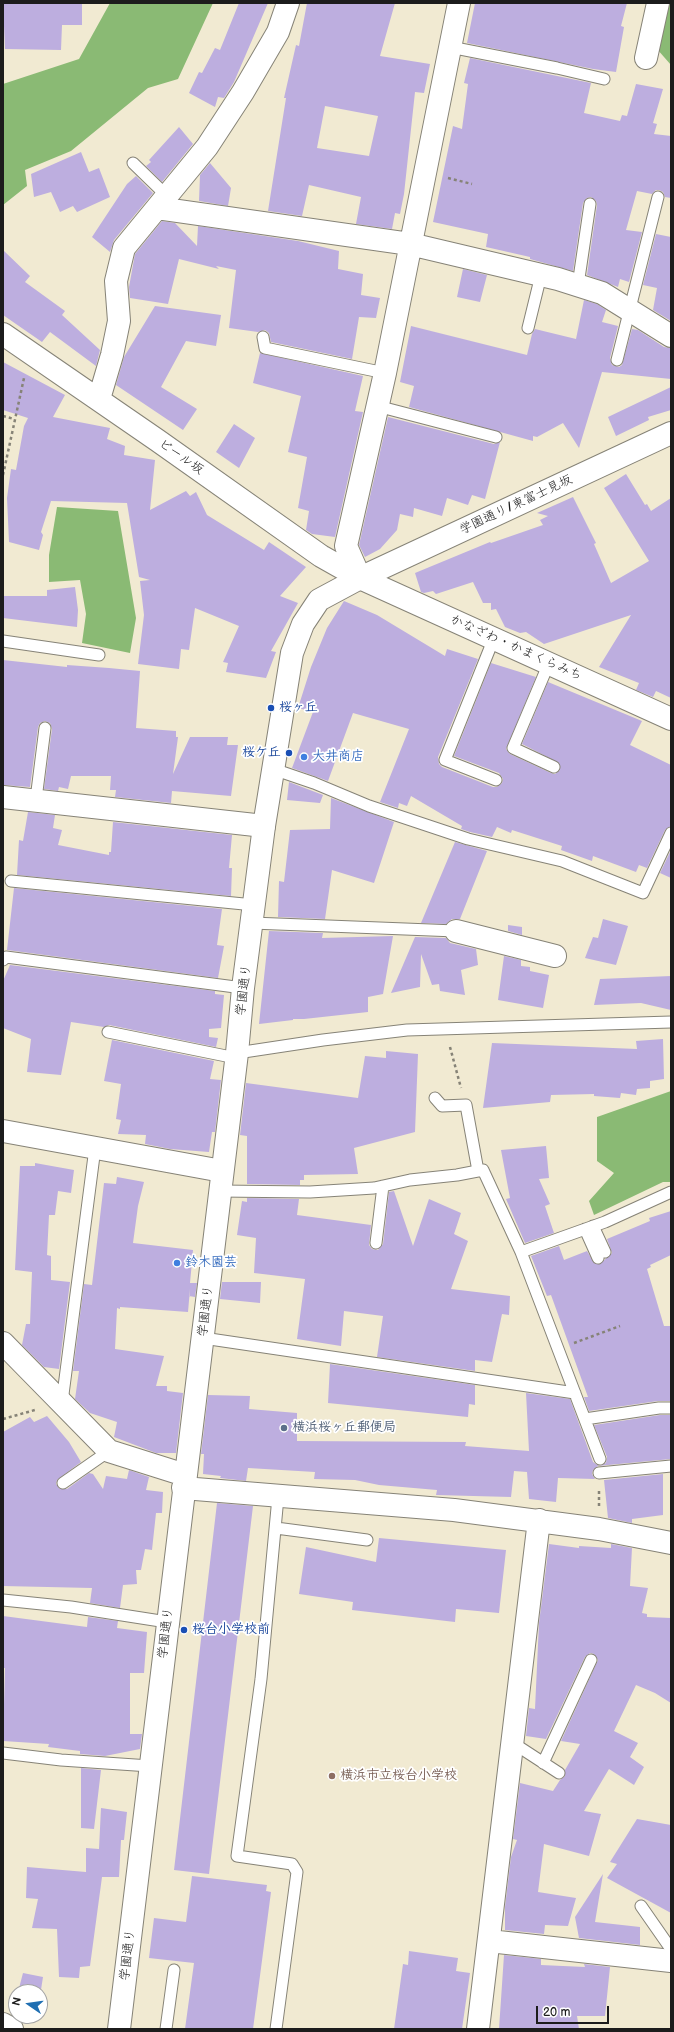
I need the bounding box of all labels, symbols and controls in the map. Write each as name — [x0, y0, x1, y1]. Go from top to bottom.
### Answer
street label: ビール坂 — [155, 436, 207, 478]
street label: 学園通り/東富士見坂 — [457, 472, 575, 538]
street label: かなざわ・かまくらみち — [448, 612, 584, 684]
place label: 桜ヶ丘 — [279, 700, 318, 716]
marker: 桜ヶ丘 — [266, 703, 276, 713]
place label: 桜ケ丘 — [242, 745, 281, 761]
marker: 桜ケ丘 — [284, 748, 294, 758]
place label: 大井商店 — [312, 749, 364, 765]
marker: 大井商店 — [299, 752, 309, 762]
street label: 学園通り — [233, 963, 255, 1017]
place label: 鈴木園芸 — [185, 1255, 237, 1271]
marker: 鈴木園芸 — [172, 1258, 182, 1268]
street label: 学園通り — [195, 1284, 217, 1338]
place label: 横浜桜ヶ丘郵便局 — [292, 1420, 396, 1436]
marker: 横浜桜ヶ丘郵便局 — [279, 1423, 289, 1433]
street label: 学園通り — [155, 1606, 177, 1660]
place label: 桜台小学校前 — [192, 1622, 270, 1638]
marker: 桜台小学校前 — [179, 1625, 189, 1635]
place label: 横浜市立桜台小学校 — [340, 1768, 457, 1784]
marker: 横浜市立桜台小学校 — [327, 1771, 337, 1781]
street label: 学園通り — [117, 1928, 139, 1982]
north arrow — [8, 1984, 48, 2024]
text: N — [10, 1996, 24, 2007]
scale bar — [538, 1998, 611, 2024]
text: 20 m — [543, 2005, 570, 2020]

